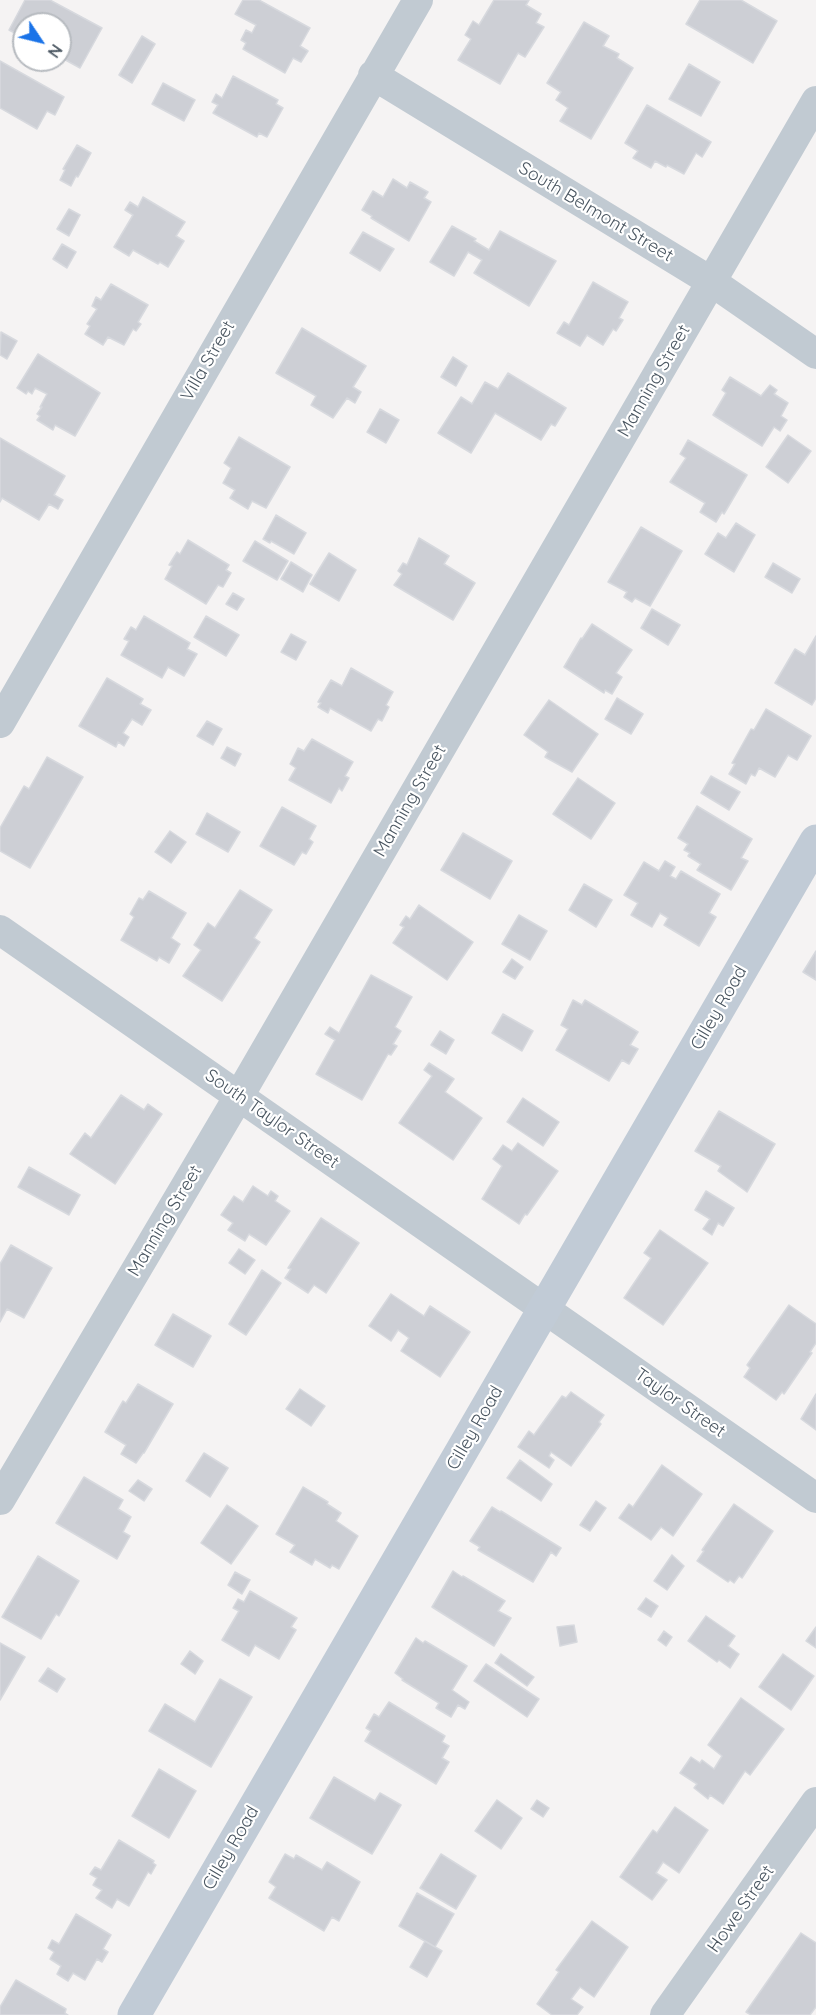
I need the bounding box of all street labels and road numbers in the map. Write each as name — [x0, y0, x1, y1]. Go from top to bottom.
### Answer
street label: South Belmont Street — [515, 157, 677, 267]
street label: Villa Street — [176, 317, 240, 405]
street label: Manning Street — [613, 321, 695, 441]
street label: Manning Street — [369, 741, 451, 861]
street label: Cilley Road — [686, 962, 752, 1054]
street label: South Taylor Street — [201, 1065, 343, 1173]
street label: Manning Street — [123, 1161, 207, 1281]
street label: Taylor Street — [630, 1364, 730, 1442]
street label: Cilley Road — [442, 1382, 508, 1474]
street label: Cilley Road — [198, 1802, 264, 1894]
street label: Howe Street — [703, 1861, 779, 1957]

